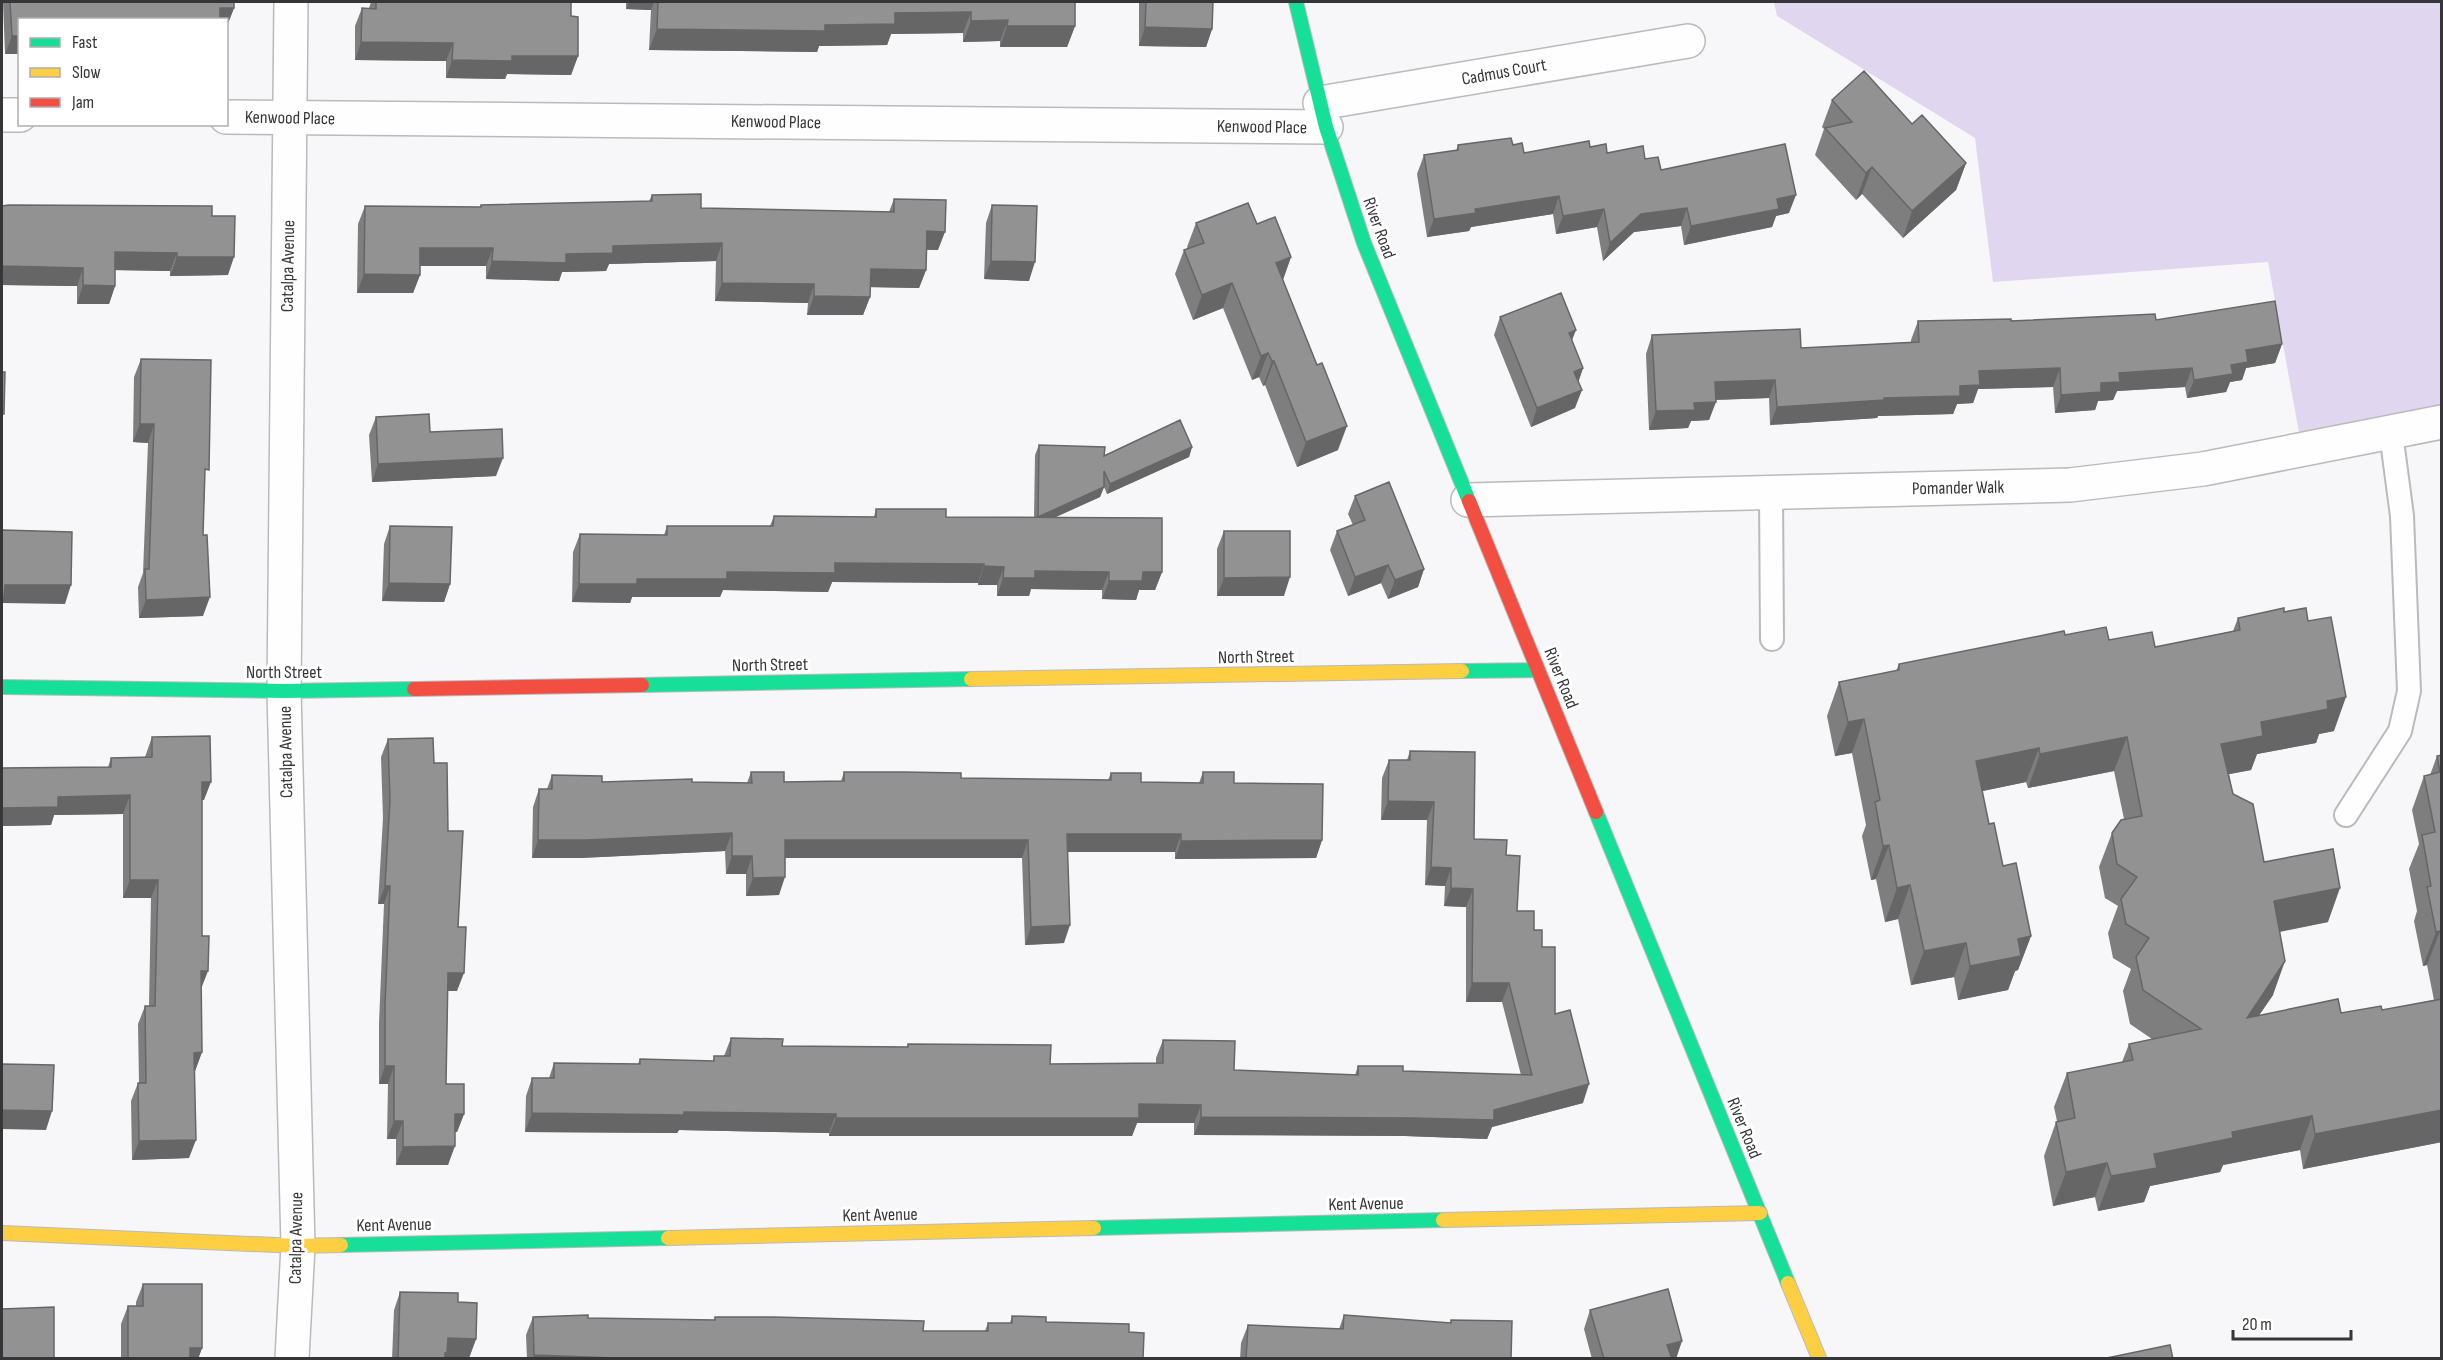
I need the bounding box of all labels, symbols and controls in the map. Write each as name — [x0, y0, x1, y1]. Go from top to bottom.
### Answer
legend — [18, 18, 228, 126]
text: Fast — [72, 32, 98, 53]
street label: Cadmus Court — [1460, 54, 1549, 90]
text: Slow — [72, 62, 101, 83]
text: Jam — [71, 92, 94, 113]
street label: Kenwood Place — [245, 107, 335, 129]
street label: Kenwood Place — [731, 111, 821, 133]
street label: Kenwood Place — [1217, 116, 1307, 138]
street label: River Road — [1358, 194, 1400, 262]
street label: Catalpa Avenue — [277, 220, 299, 312]
street label: Pomander Walk — [1912, 477, 2005, 499]
street label: River Road — [1539, 645, 1583, 711]
street label: North Street — [1218, 646, 1295, 668]
street label: North Street — [732, 654, 809, 676]
street label: North Street — [246, 662, 323, 683]
street label: Catalpa Avenue — [275, 706, 297, 798]
street label: River Road — [1722, 1095, 1766, 1161]
street label: Catalpa Avenue — [285, 1192, 307, 1284]
street label: Kent Avenue — [1328, 1193, 1404, 1215]
street label: Kent Avenue — [842, 1204, 918, 1226]
street label: Kent Avenue — [356, 1214, 432, 1236]
scale bar — [2233, 1303, 2352, 1341]
text: 20 m — [2242, 1314, 2272, 1335]

